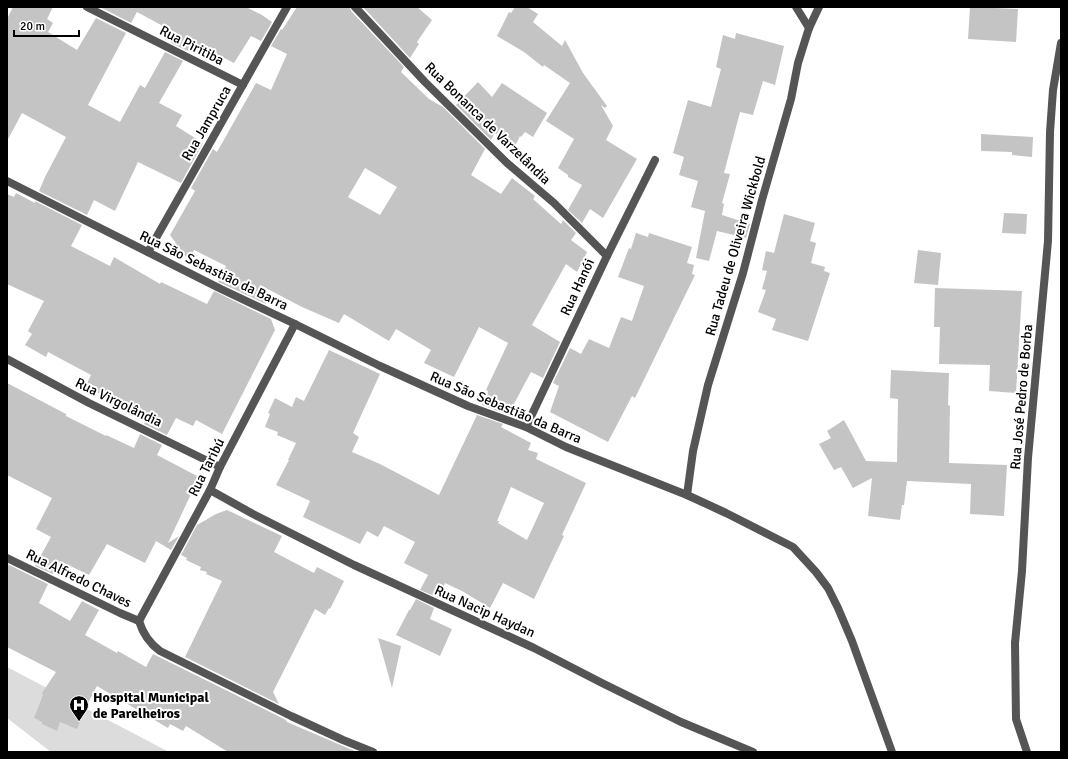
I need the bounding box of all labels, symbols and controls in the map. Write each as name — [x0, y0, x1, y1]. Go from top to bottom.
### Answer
scale bar — [14, 12, 79, 38]
text: 20 m — [20, 19, 45, 34]
street label: Rua Piritiba — [157, 22, 227, 69]
street label: Rua Bonanca de Varzelândia — [421, 59, 554, 188]
street label: Rua Jampruca — [178, 83, 235, 164]
street label: Rua Tadeu de Oliveira Wickbold — [702, 154, 769, 338]
street label: Rua São Sebastião da Barra — [137, 227, 291, 314]
street label: Rua Hanói — [557, 256, 598, 319]
street label: Rua José Pedro de Borba — [1007, 324, 1036, 470]
street label: Rua São Sebastião da Barra — [427, 368, 584, 447]
street label: Rua Virgolândia — [73, 374, 165, 431]
street label: Rua Taribú — [185, 435, 228, 499]
street label: Rua Alfredo Chaves — [23, 546, 134, 611]
street label: Rua Nacip Haydan — [432, 582, 538, 641]
place label: Hospital Municipal de Parelheiros — [93, 689, 209, 722]
hospital icon: Hospital Municipal de Parelheiros — [68, 694, 90, 722]

